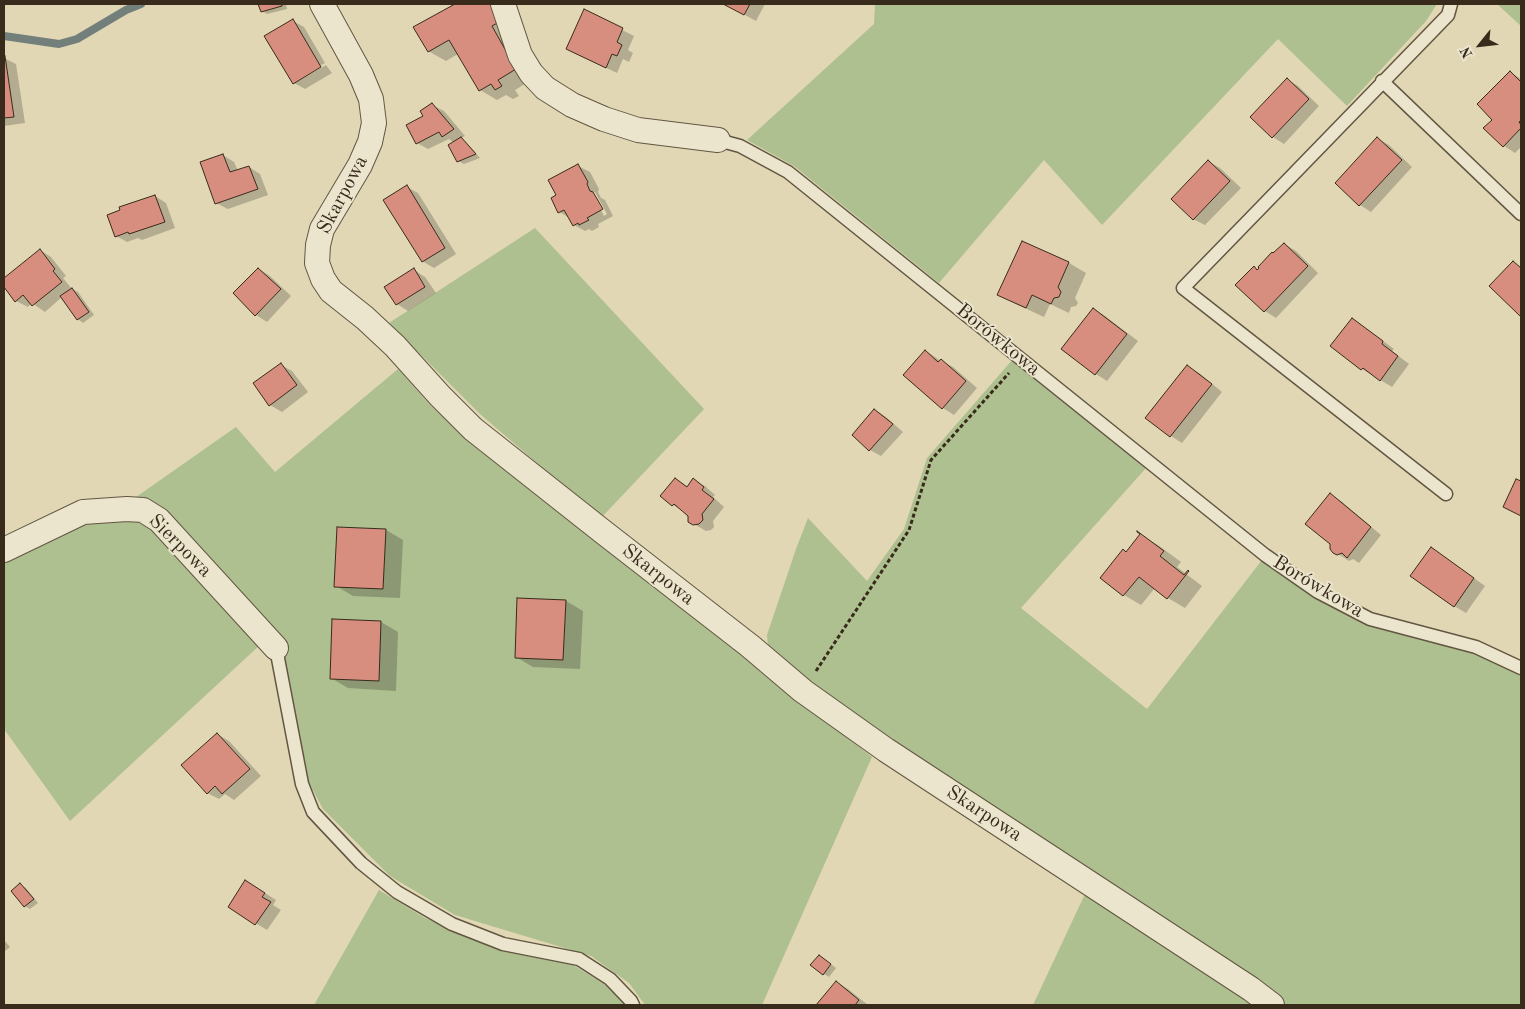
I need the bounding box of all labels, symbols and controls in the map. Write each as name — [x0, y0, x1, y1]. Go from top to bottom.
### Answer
north arrow — [1455, 20, 1505, 70]
text: N — [1458, 44, 1476, 60]
street label: Skarpowa — [312, 152, 374, 238]
street label: Borówkowa — [951, 299, 1045, 381]
street label: Sierpowa — [143, 509, 217, 583]
street label: Skarpowa — [617, 539, 699, 611]
street label: Borówkowa — [1268, 550, 1368, 624]
street label: Skarpowa — [942, 781, 1026, 847]

